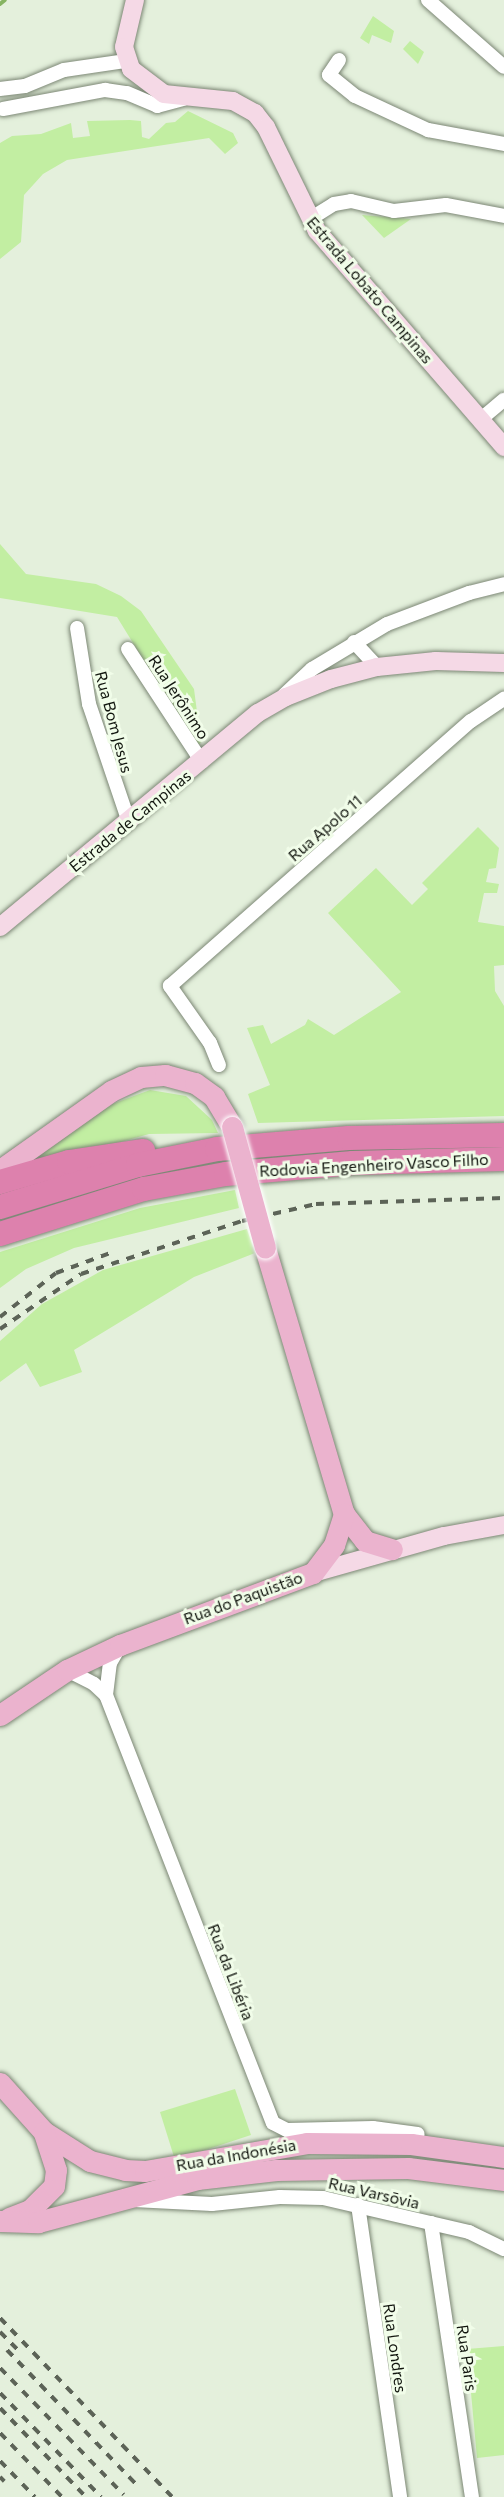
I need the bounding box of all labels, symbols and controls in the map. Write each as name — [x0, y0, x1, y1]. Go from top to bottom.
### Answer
street label: Estrada Lobato Campinas — [303, 213, 437, 367]
street label: Rua Jerônimo — [145, 651, 213, 743]
street label: Rua Bom Jesus — [91, 669, 137, 775]
street label: Estrada de Campinas — [65, 766, 195, 876]
street label: Rua Apolo 11 — [284, 791, 366, 865]
street label: Rodovia Engenheiro Vasco Filho — [259, 1149, 489, 1181]
street label: Rua do Paquistão — [181, 1568, 305, 1628]
street label: Rua da Libéria — [204, 1921, 258, 2023]
street label: Rua da Indonésia — [175, 2135, 297, 2175]
street label: Rua Varsōvia — [327, 2173, 421, 2213]
street label: Rua Londres — [379, 2302, 411, 2394]
street label: Rua Paris — [453, 2323, 481, 2393]

